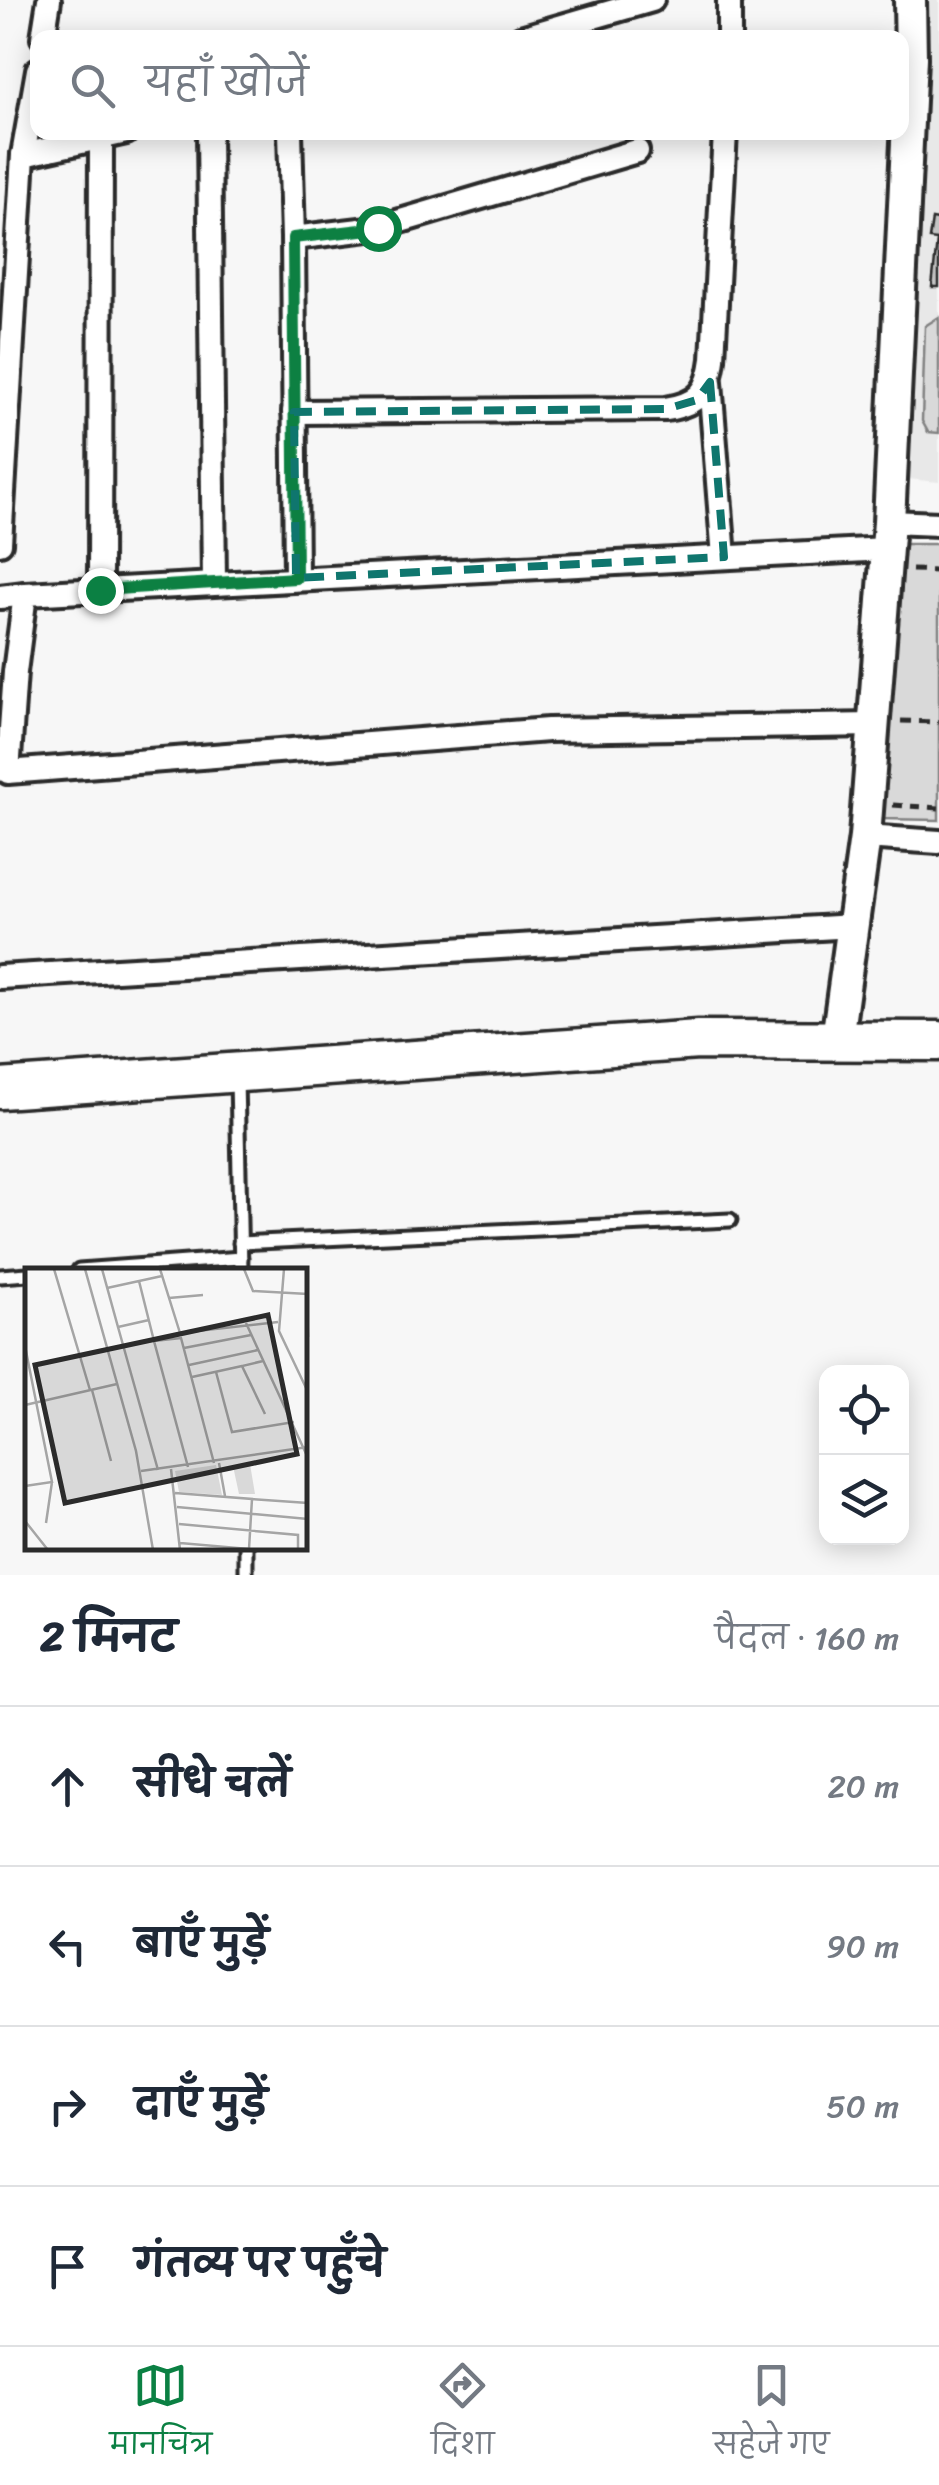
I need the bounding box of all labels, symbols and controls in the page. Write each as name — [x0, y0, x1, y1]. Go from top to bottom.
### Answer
search box — [30, 30, 909, 140]
text: यहाँ खोजें — [145, 49, 308, 116]
icon: search — [65, 58, 120, 113]
route start — [356, 206, 402, 252]
route end — [78, 568, 124, 614]
inset map — [25, 1268, 308, 1550]
map controls — [819, 1365, 909, 1545]
button: locate — [819, 1365, 909, 1455]
button: layers — [819, 1455, 909, 1545]
text: 2 मिनट — [40, 1600, 177, 1674]
text: पैदल · 160 m — [715, 1610, 899, 1667]
text: सीधे चलें — [135, 1750, 291, 1817]
text: 20 m — [827, 1758, 899, 1815]
icon: ahead — [40, 1759, 95, 1814]
text: बाएँ मुड़ें — [135, 1910, 269, 1977]
text: 90 m — [826, 1918, 899, 1975]
icon: left — [40, 1919, 95, 1974]
text: दाएँ मुड़ें — [135, 2070, 267, 2137]
text: 50 m — [826, 2078, 899, 2135]
icon: right — [40, 2079, 95, 2134]
text: गंतव्य पर पहुँचे — [135, 2230, 386, 2297]
icon: arrive — [40, 2239, 95, 2294]
tab: मानचित्र — [109, 2358, 212, 2475]
tab: दिशा — [431, 2358, 494, 2475]
tab: सहेजे गए — [713, 2358, 830, 2475]

